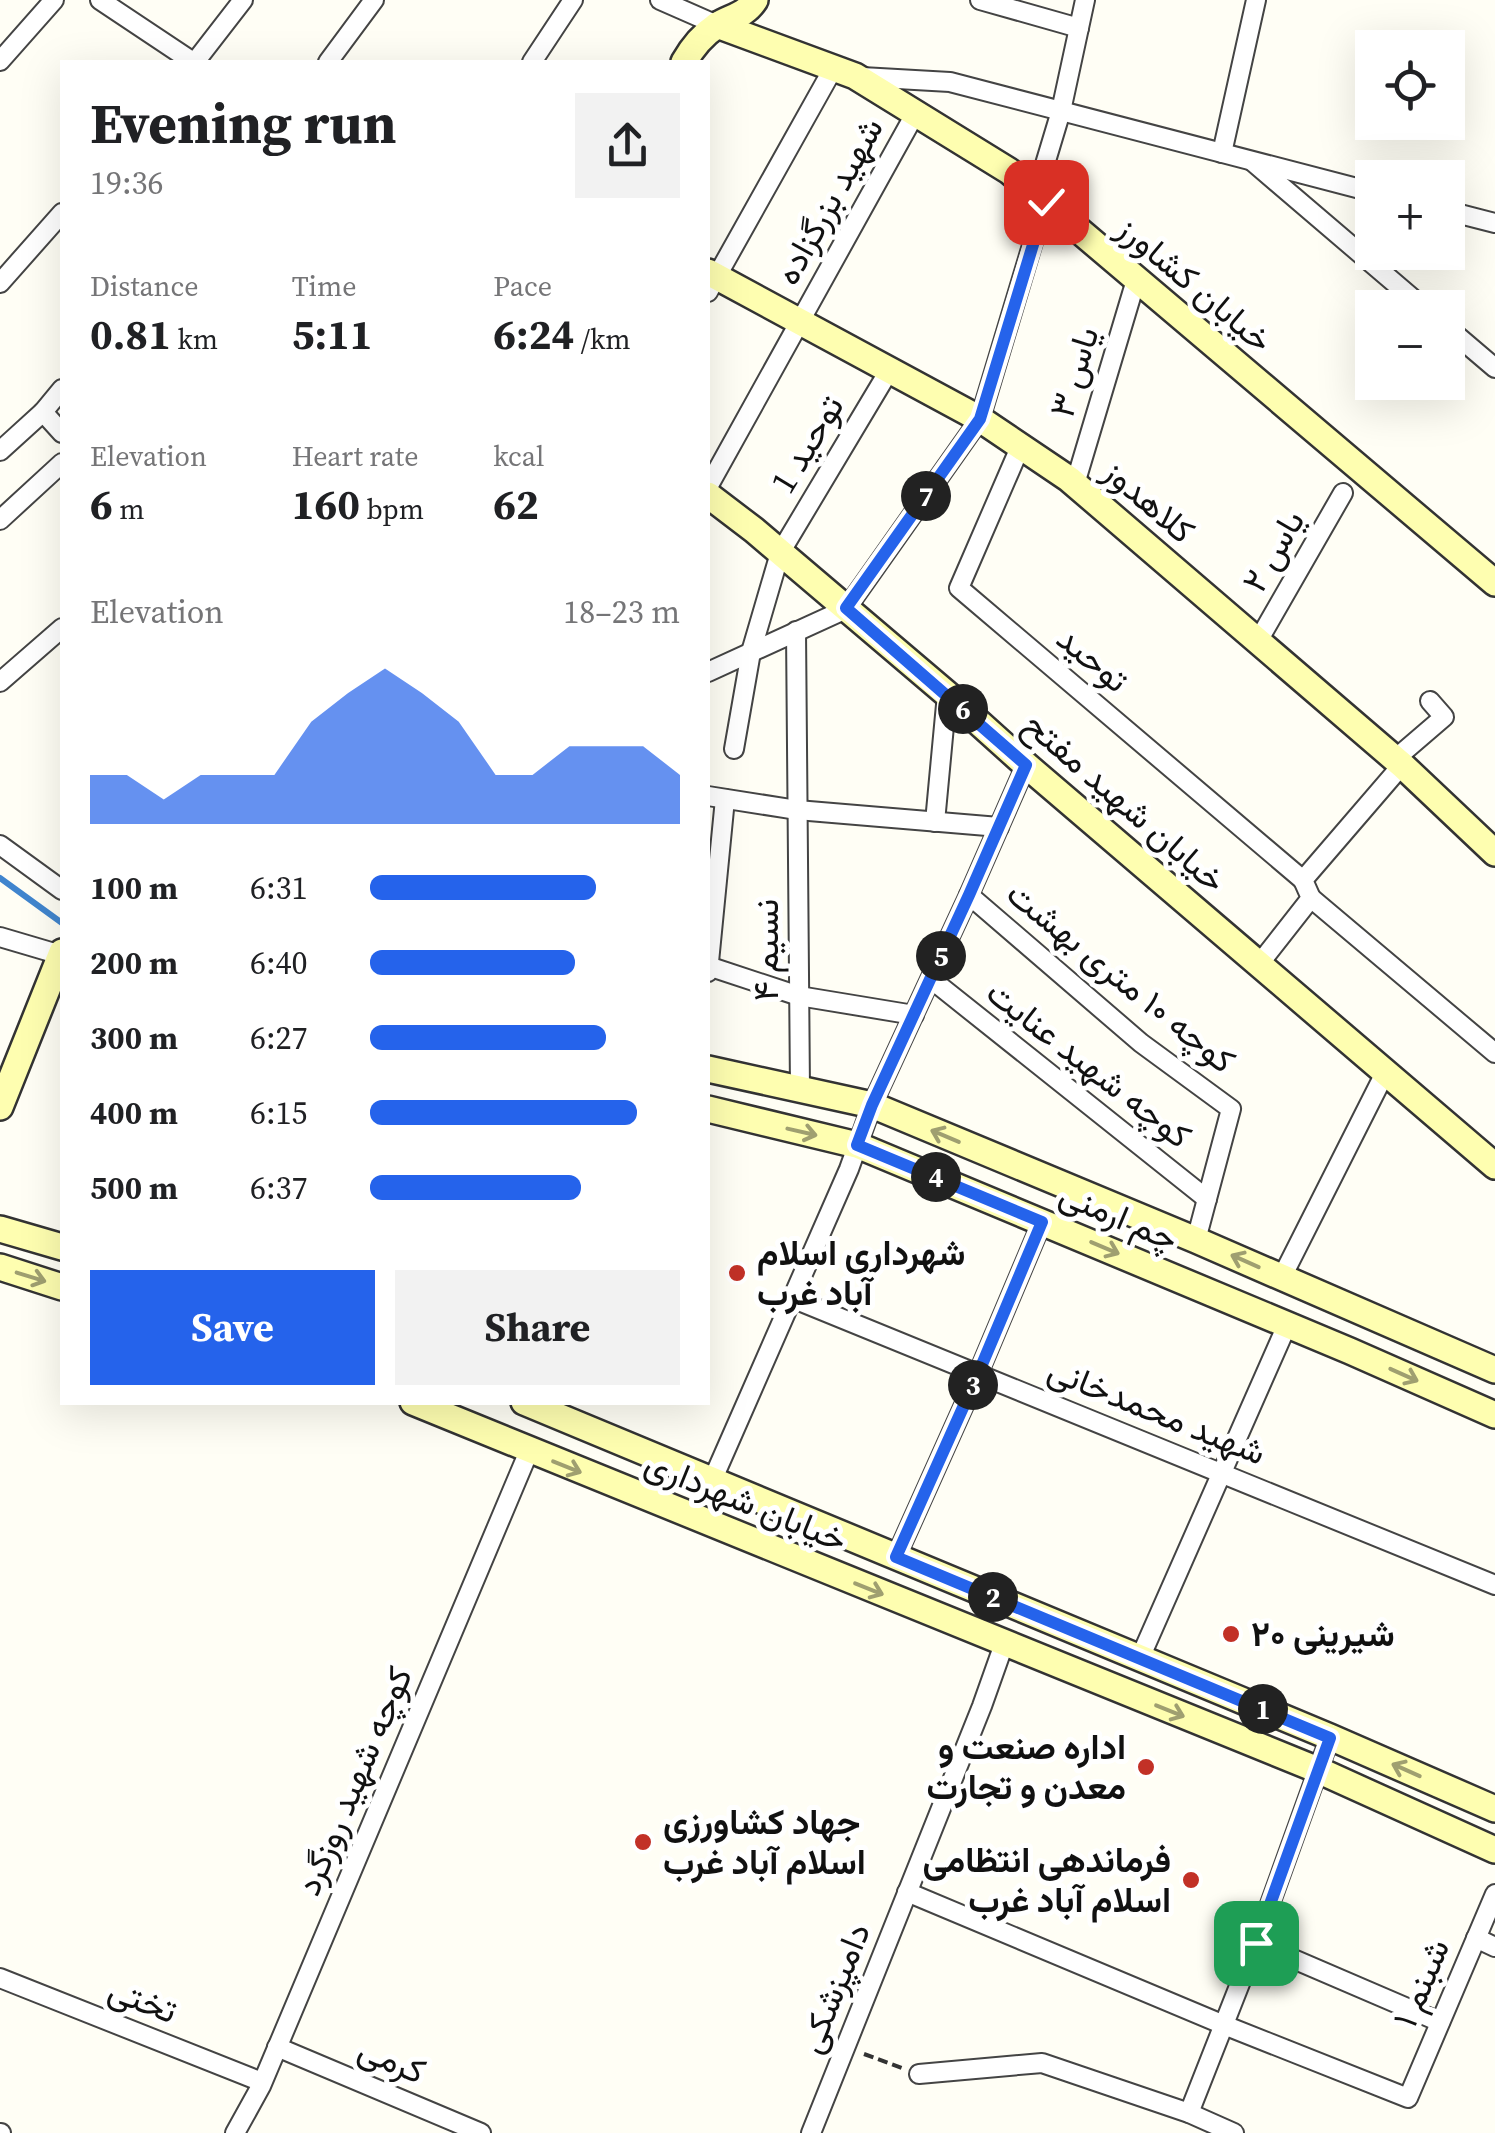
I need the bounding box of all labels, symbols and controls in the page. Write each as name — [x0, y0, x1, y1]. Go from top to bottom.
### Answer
map controls — [1355, 30, 1465, 400]
button: locate — [1355, 30, 1465, 140]
text: Evening run — [90, 86, 397, 161]
button: share — [575, 93, 680, 198]
street label: شهید بزرگزاده — [763, 109, 895, 293]
pin — [1004, 160, 1089, 245]
button: + — [1355, 160, 1465, 270]
text: 19:36 — [90, 161, 164, 205]
icon: check — [1019, 175, 1074, 230]
street label: خیابان کشاورز — [1106, 204, 1283, 363]
text: Distance — [90, 267, 199, 305]
text: Time — [292, 267, 356, 305]
text: Pace — [493, 267, 552, 305]
button: − — [1355, 290, 1465, 400]
text: 0.81 — [90, 305, 171, 363]
text: 5:11 — [292, 305, 373, 363]
text: 6:24 — [493, 305, 574, 363]
text: km — [171, 320, 218, 358]
text: /km — [574, 320, 631, 358]
street label: یاس ۳ — [1038, 321, 1110, 423]
street label: توحید 1 — [759, 386, 855, 502]
text: Elevation — [90, 437, 207, 475]
text: Heart rate — [292, 437, 418, 475]
text: kcal — [493, 437, 544, 475]
street label: کلاهدوز — [1092, 447, 1205, 554]
pin: 7 — [901, 471, 951, 521]
text: 6 — [90, 475, 113, 533]
text: 160 — [292, 475, 360, 533]
text: 62 — [493, 475, 539, 533]
text: 7 — [918, 477, 934, 515]
text: m — [113, 490, 145, 528]
text: bpm — [360, 490, 424, 528]
street label: یاس ۲ — [1230, 501, 1316, 601]
text: Elevation — [90, 590, 224, 634]
text: 18–23 m — [563, 590, 680, 634]
street label: توحید — [1047, 615, 1139, 703]
pin: 6 — [938, 684, 988, 734]
text: 6 — [955, 690, 971, 728]
street label: خیابان شهید مفتح — [1013, 701, 1237, 903]
text: 100 m — [90, 866, 178, 910]
text: 6:31 — [250, 866, 308, 910]
street label: کوچه ۱۰ متری بهشت — [997, 870, 1245, 1084]
street label: نسیم ۴ — [742, 899, 790, 1001]
pin: 5 — [916, 931, 966, 981]
text: 5 — [933, 937, 949, 975]
text: 200 m — [90, 941, 178, 985]
text: 6:40 — [250, 941, 308, 985]
street label: کوچه شهید عنایت — [977, 969, 1201, 1159]
text: 300 m — [90, 1016, 178, 1060]
text: 6:27 — [250, 1016, 308, 1060]
text: 400 m — [90, 1091, 178, 1135]
text: 6:15 — [250, 1091, 308, 1135]
one-way arrow — [785, 1124, 817, 1142]
one-way arrow — [930, 1125, 961, 1143]
pin: 4 — [911, 1152, 961, 1202]
text: 4 — [928, 1158, 944, 1196]
text: 500 m — [90, 1166, 178, 1210]
text: 6:37 — [250, 1166, 308, 1210]
street label: چم ارمنی — [1052, 1170, 1186, 1262]
place label: شهرداری اسلام آباد غرب — [757, 1229, 965, 1317]
one-way arrow — [1089, 1241, 1120, 1259]
one-way arrow — [1230, 1251, 1261, 1269]
marker: شهرداری اسلام آباد غرب — [726, 1262, 748, 1284]
one-way arrow — [15, 1269, 47, 1287]
button: Save — [90, 1270, 375, 1385]
button: Share — [395, 1270, 680, 1385]
street label: شهید محمدخانی — [1041, 1345, 1273, 1477]
pin: 3 — [948, 1360, 998, 1410]
text: 3 — [965, 1366, 981, 1404]
one-way arrow — [1388, 1367, 1419, 1385]
street label: خیابان شهرداری — [638, 1439, 854, 1563]
one-way arrow — [552, 1460, 582, 1478]
pin: 2 — [968, 1572, 1018, 1622]
text: 2 — [985, 1578, 1001, 1616]
one-way arrow — [853, 1581, 883, 1599]
place label: شیرینی ۲۰ — [1251, 1610, 1395, 1658]
marker: شیرینی ۲۰ — [1220, 1623, 1242, 1645]
street label: کوچه شهید روزگرد — [284, 1659, 424, 1903]
pin: 1 — [1238, 1684, 1288, 1734]
text: 1 — [1255, 1690, 1271, 1728]
one-way arrow — [1154, 1703, 1185, 1721]
place label: اداره صنعت و معدن و تجارت — [927, 1723, 1126, 1811]
marker: اداره صنعت و معدن و تجارت — [1135, 1756, 1157, 1778]
one-way arrow — [1391, 1760, 1422, 1778]
place label: جهاد کشاورزی اسلام آباد غرب — [663, 1798, 866, 1886]
marker: جهاد کشاورزی اسلام آباد غرب — [632, 1831, 654, 1853]
place label: فرماندهی انتظامی اسلام آباد غرب — [922, 1836, 1171, 1924]
marker: فرماندهی انتظامی اسلام آباد غرب — [1180, 1869, 1202, 1891]
pin — [1214, 1901, 1299, 1986]
street label: دامپزشکی — [786, 1916, 882, 2060]
icon: arrive — [1229, 1916, 1284, 1971]
street label: شبنم ۱ — [1381, 1931, 1461, 2035]
street label: تختی — [102, 1965, 184, 2035]
street label: کرمی — [351, 2025, 433, 2095]

